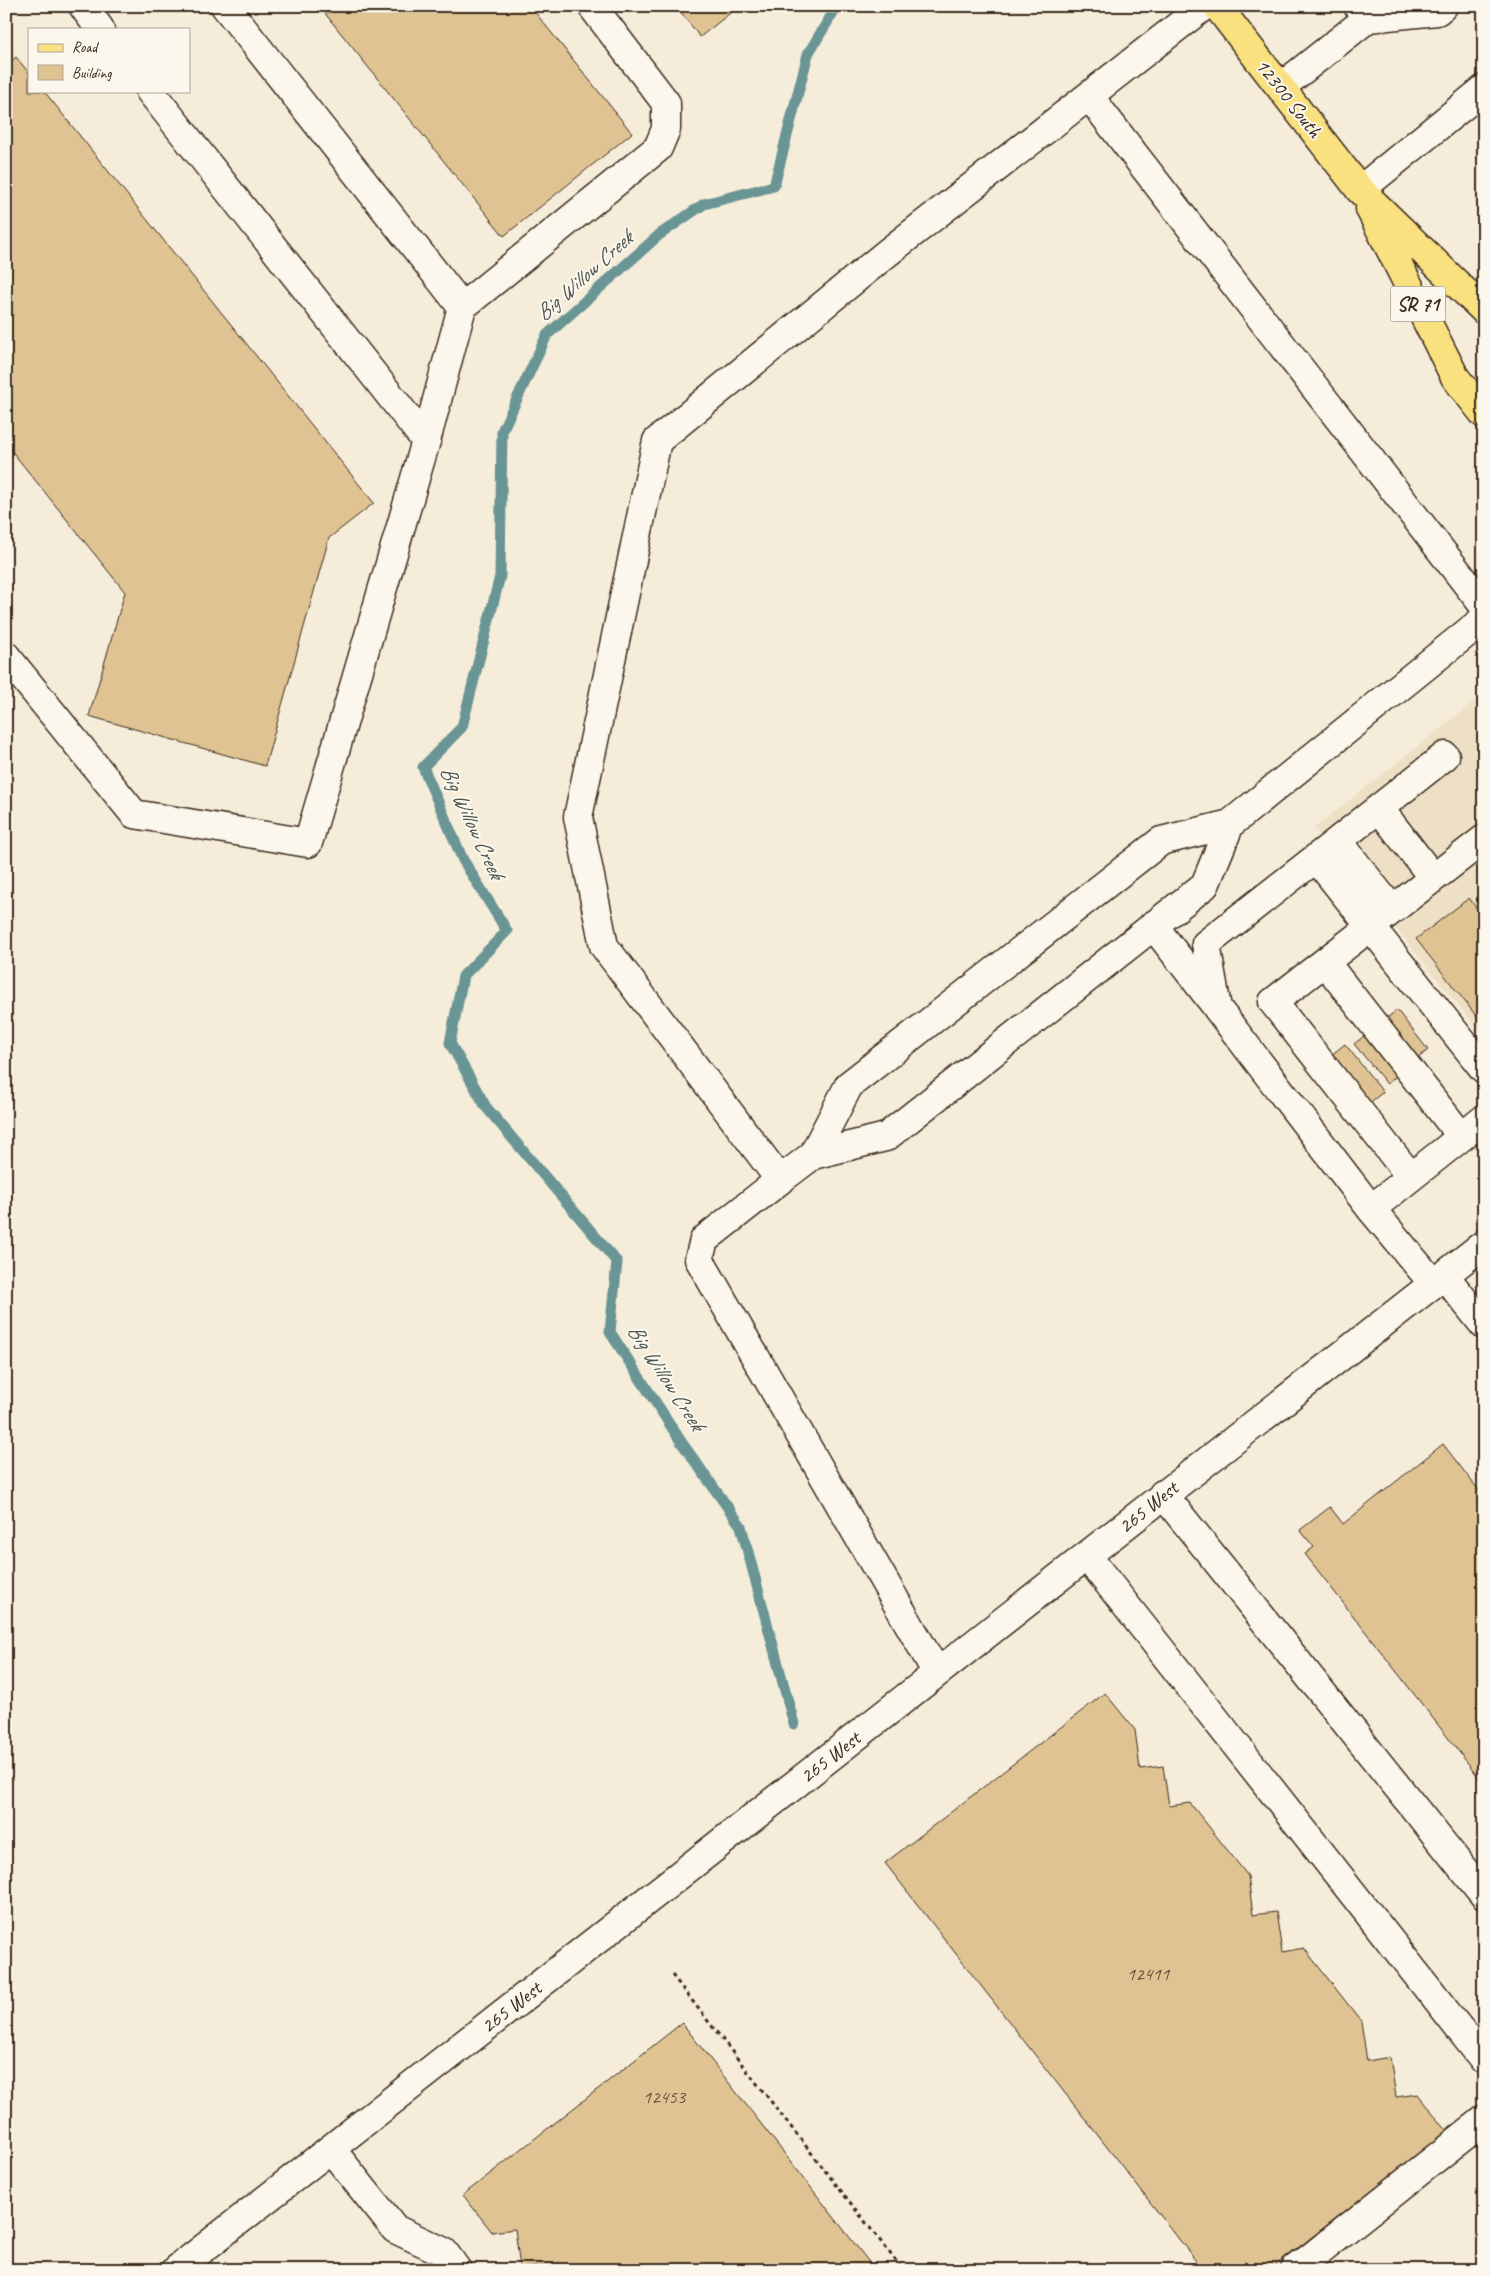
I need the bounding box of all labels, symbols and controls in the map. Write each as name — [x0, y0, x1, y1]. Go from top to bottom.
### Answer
legend — [28, 28, 190, 92]
text: Road — [72, 38, 99, 57]
street label: 12300 South — [1250, 53, 1329, 144]
text: Building — [72, 64, 112, 83]
water label: Big Willow Creek — [530, 222, 641, 327]
road number: SR 71 — [1390, 286, 1446, 322]
water label: Big Willow Creek — [434, 761, 512, 887]
water label: Big Willow Creek — [621, 1318, 713, 1439]
street label: 265 West — [1113, 1474, 1185, 1539]
street label: 265 West — [795, 1724, 867, 1789]
house number: 12411 — [1127, 1962, 1171, 1986]
street label: 265 West — [476, 1974, 548, 2039]
house number: 12453 — [643, 2085, 687, 2109]

